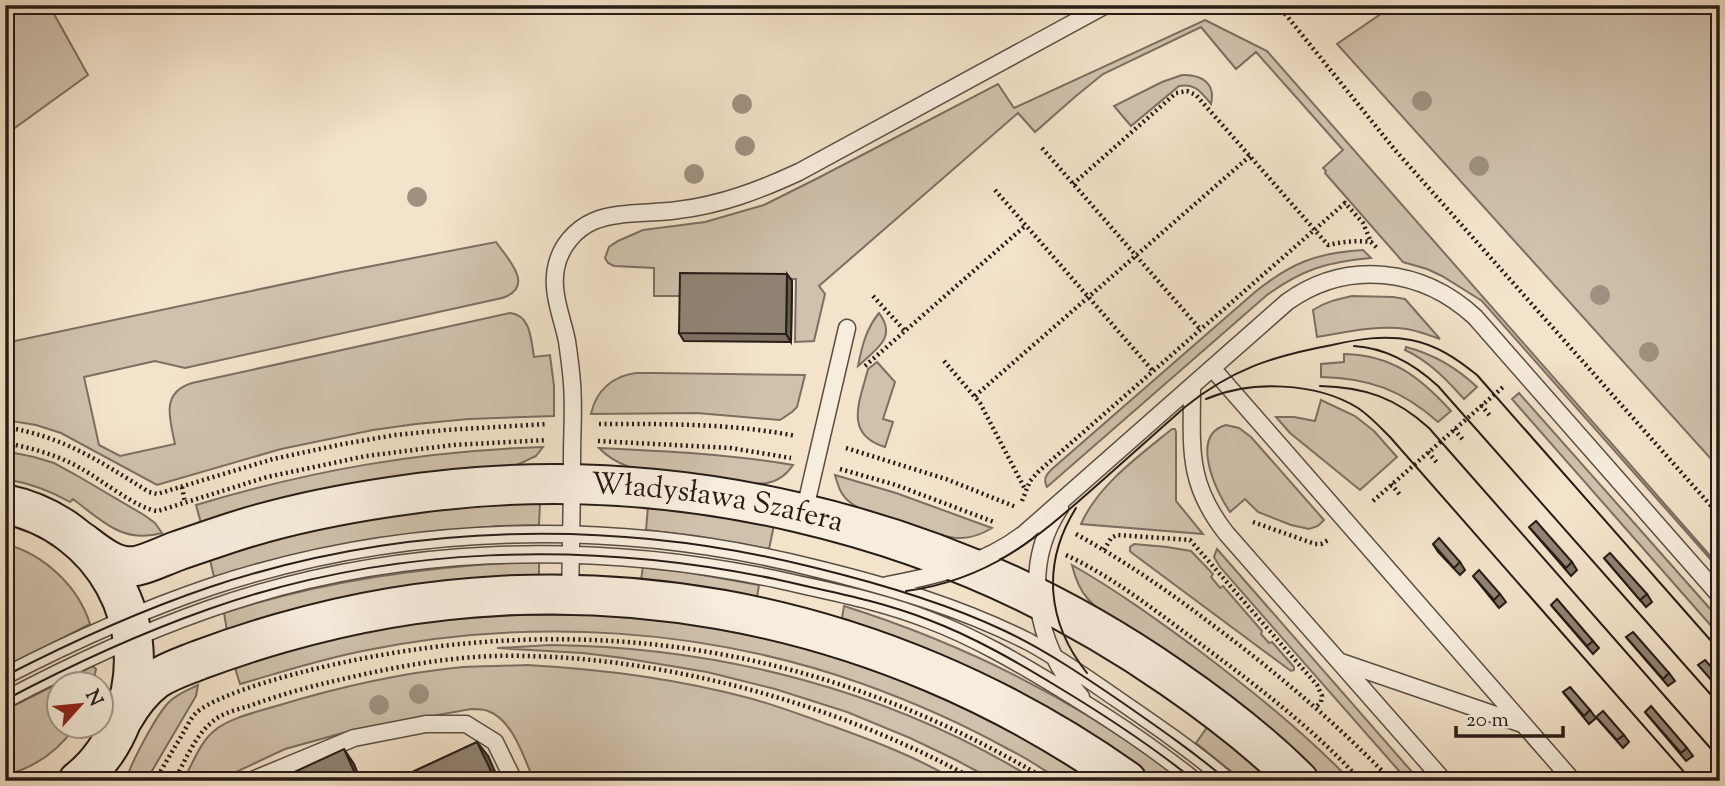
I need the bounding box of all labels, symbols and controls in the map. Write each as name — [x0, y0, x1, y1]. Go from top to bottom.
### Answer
street label: Władysława Szafera — [590, 463, 848, 545]
north arrow — [46, 670, 116, 740]
text: N — [77, 686, 108, 711]
scale bar — [1456, 695, 1562, 739]
text: 20 m — [1466, 706, 1509, 736]

